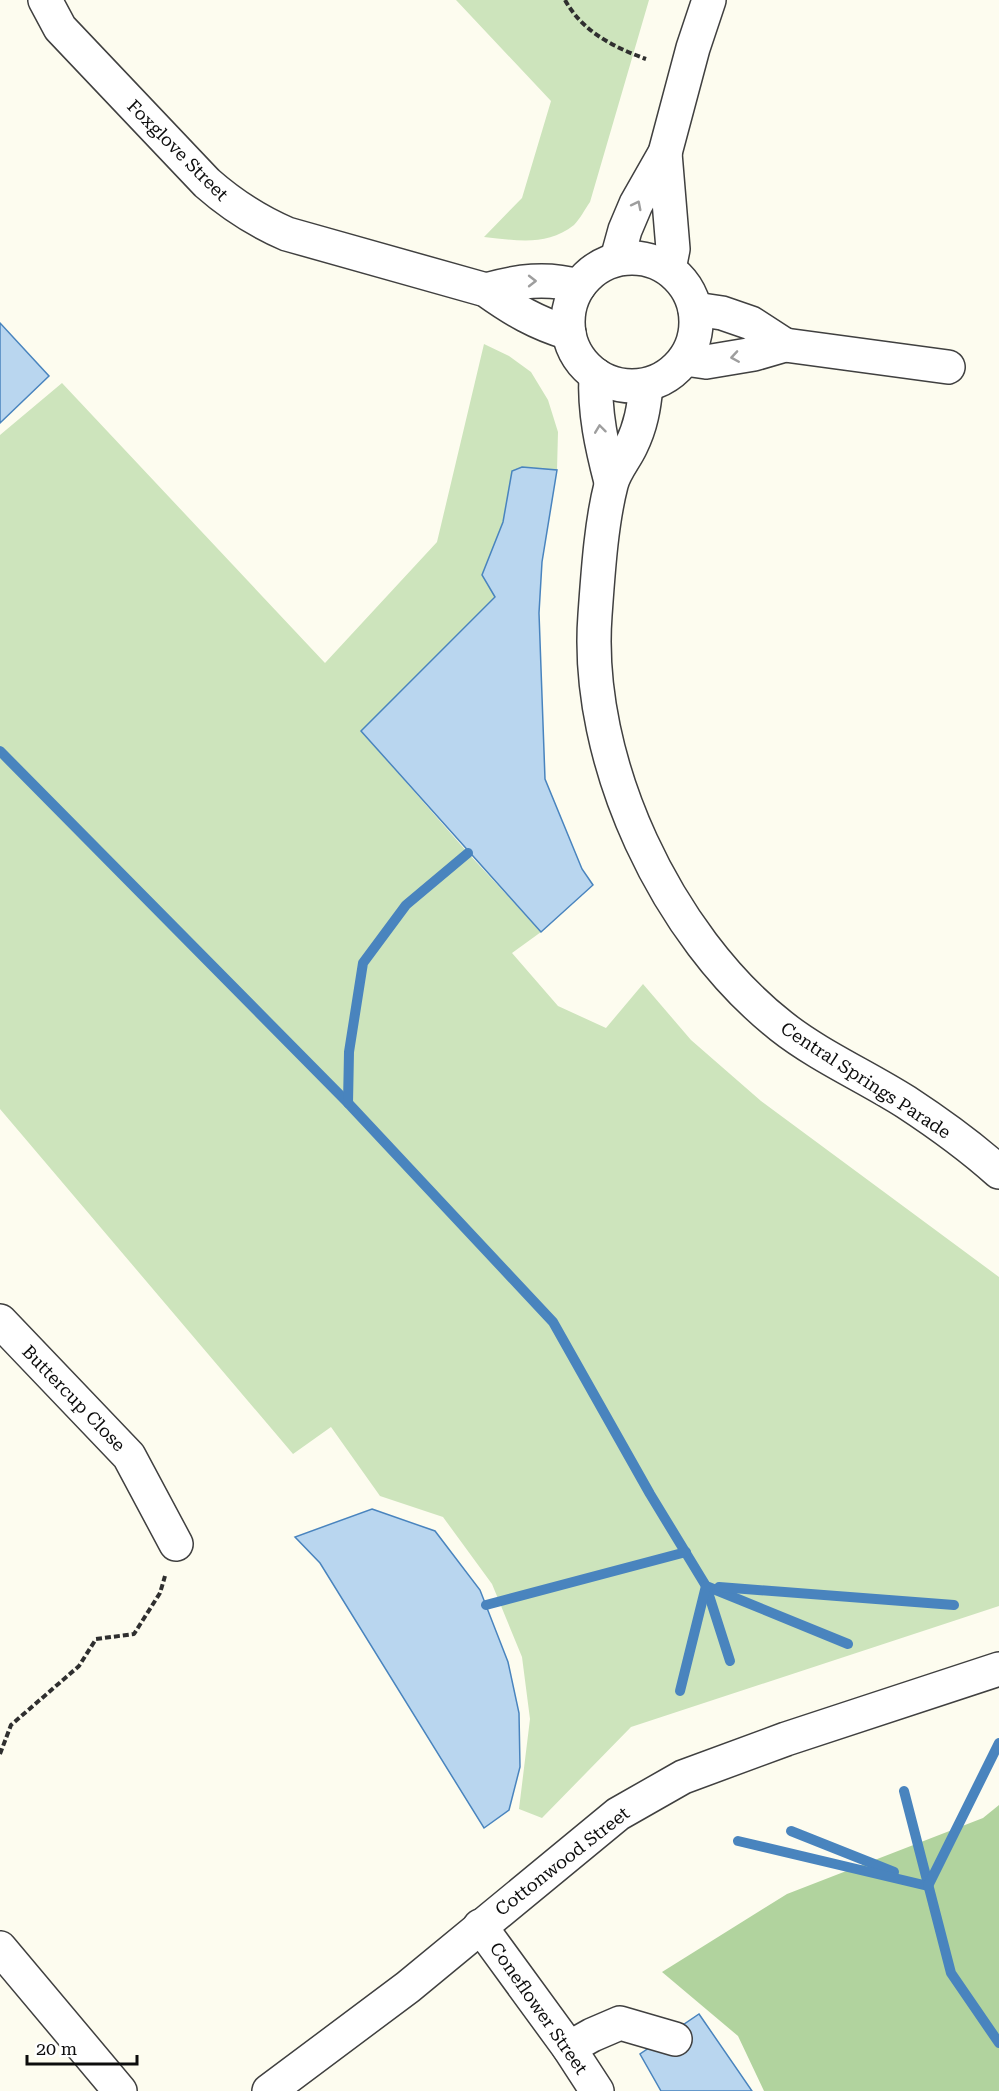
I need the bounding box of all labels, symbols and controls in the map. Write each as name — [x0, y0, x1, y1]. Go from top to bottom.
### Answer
street label: Foxglove Street — [123, 95, 233, 205]
one-way arrow — [630, 200, 641, 211]
one-way arrow — [528, 275, 537, 287]
one-way arrow — [730, 350, 740, 362]
one-way arrow — [594, 425, 606, 434]
street label: Central Springs Parade — [777, 1017, 955, 1143]
street label: Buttercup Close — [18, 1341, 130, 1455]
street label: Cottonwood Street — [491, 1802, 633, 1920]
street label: Coneflower Street — [486, 1938, 593, 2078]
scale bar — [27, 2028, 136, 2066]
text: 20 m — [36, 2038, 77, 2059]

